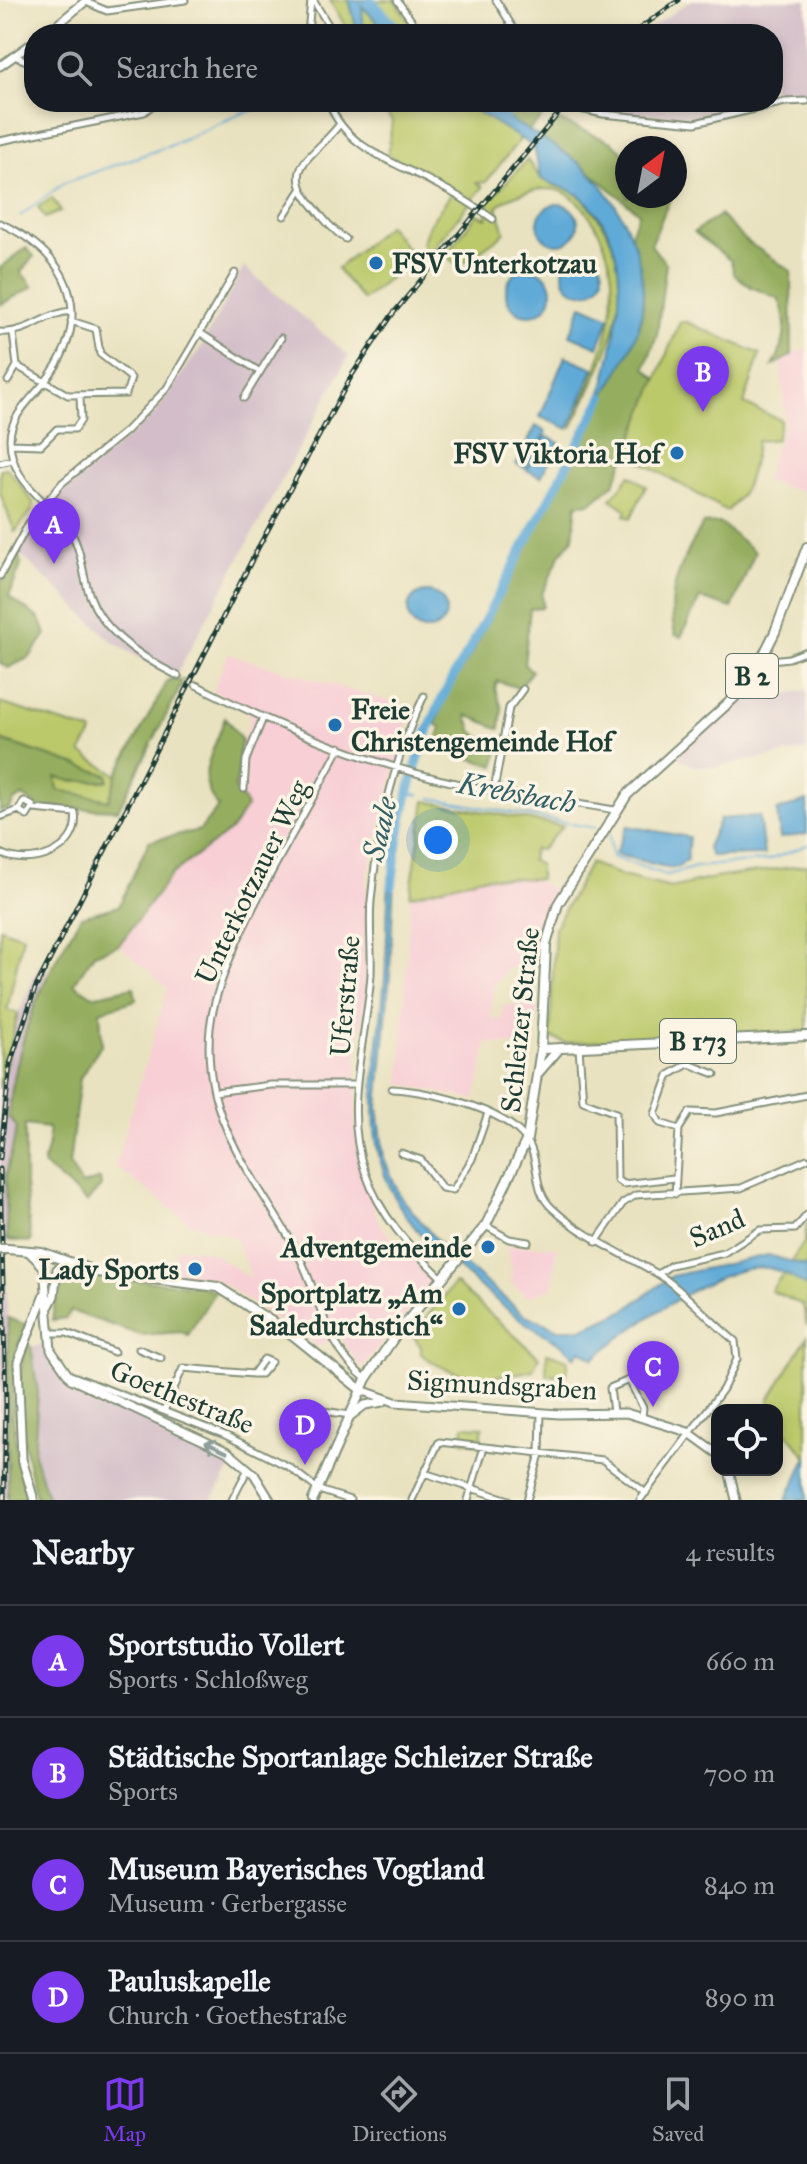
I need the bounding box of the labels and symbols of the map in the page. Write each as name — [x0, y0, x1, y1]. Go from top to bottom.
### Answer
north arrow — [615, 136, 687, 208]
place label: FSV Unterkotzau — [392, 246, 597, 281]
marker: FSV Unterkotzau — [367, 254, 385, 272]
pin: B — [677, 346, 729, 412]
place label: FSV Viktoria Hof — [453, 436, 666, 471]
marker: FSV Viktoria Hof — [668, 444, 686, 462]
pin: A — [28, 498, 80, 564]
road number: B 2 — [726, 654, 778, 698]
place label: Freie Christengemeinde Hof — [351, 692, 617, 759]
marker: Freie Christengemeinde Hof — [326, 716, 344, 734]
water label: Krebsbach — [453, 765, 579, 821]
street label: Unterkotzauer Weg — [187, 773, 317, 990]
water label: Saale — [355, 793, 405, 865]
your location — [418, 820, 458, 860]
street label: Schleizer Straße — [493, 926, 547, 1114]
street label: Uferstraße — [322, 934, 368, 1058]
road number: B 173 — [660, 1019, 736, 1063]
street label: Sand — [684, 1201, 750, 1255]
place label: Adventgemeinde — [279, 1230, 472, 1265]
marker: Adventgemeinde — [479, 1238, 497, 1256]
place label: Lady Sports — [39, 1252, 179, 1287]
marker: Lady Sports — [186, 1260, 204, 1278]
place label: Sportplatz „Am Saaledurchstich“ — [249, 1276, 443, 1343]
marker: Sportplatz „Am Saaledurchstich“ — [450, 1300, 468, 1318]
pin: C — [627, 1341, 679, 1407]
street label: Goethestraße — [105, 1352, 259, 1442]
street label: Sigmundsgraben — [406, 1363, 598, 1407]
pin: D — [279, 1399, 331, 1465]
one-way arrow — [204, 1439, 228, 1454]

